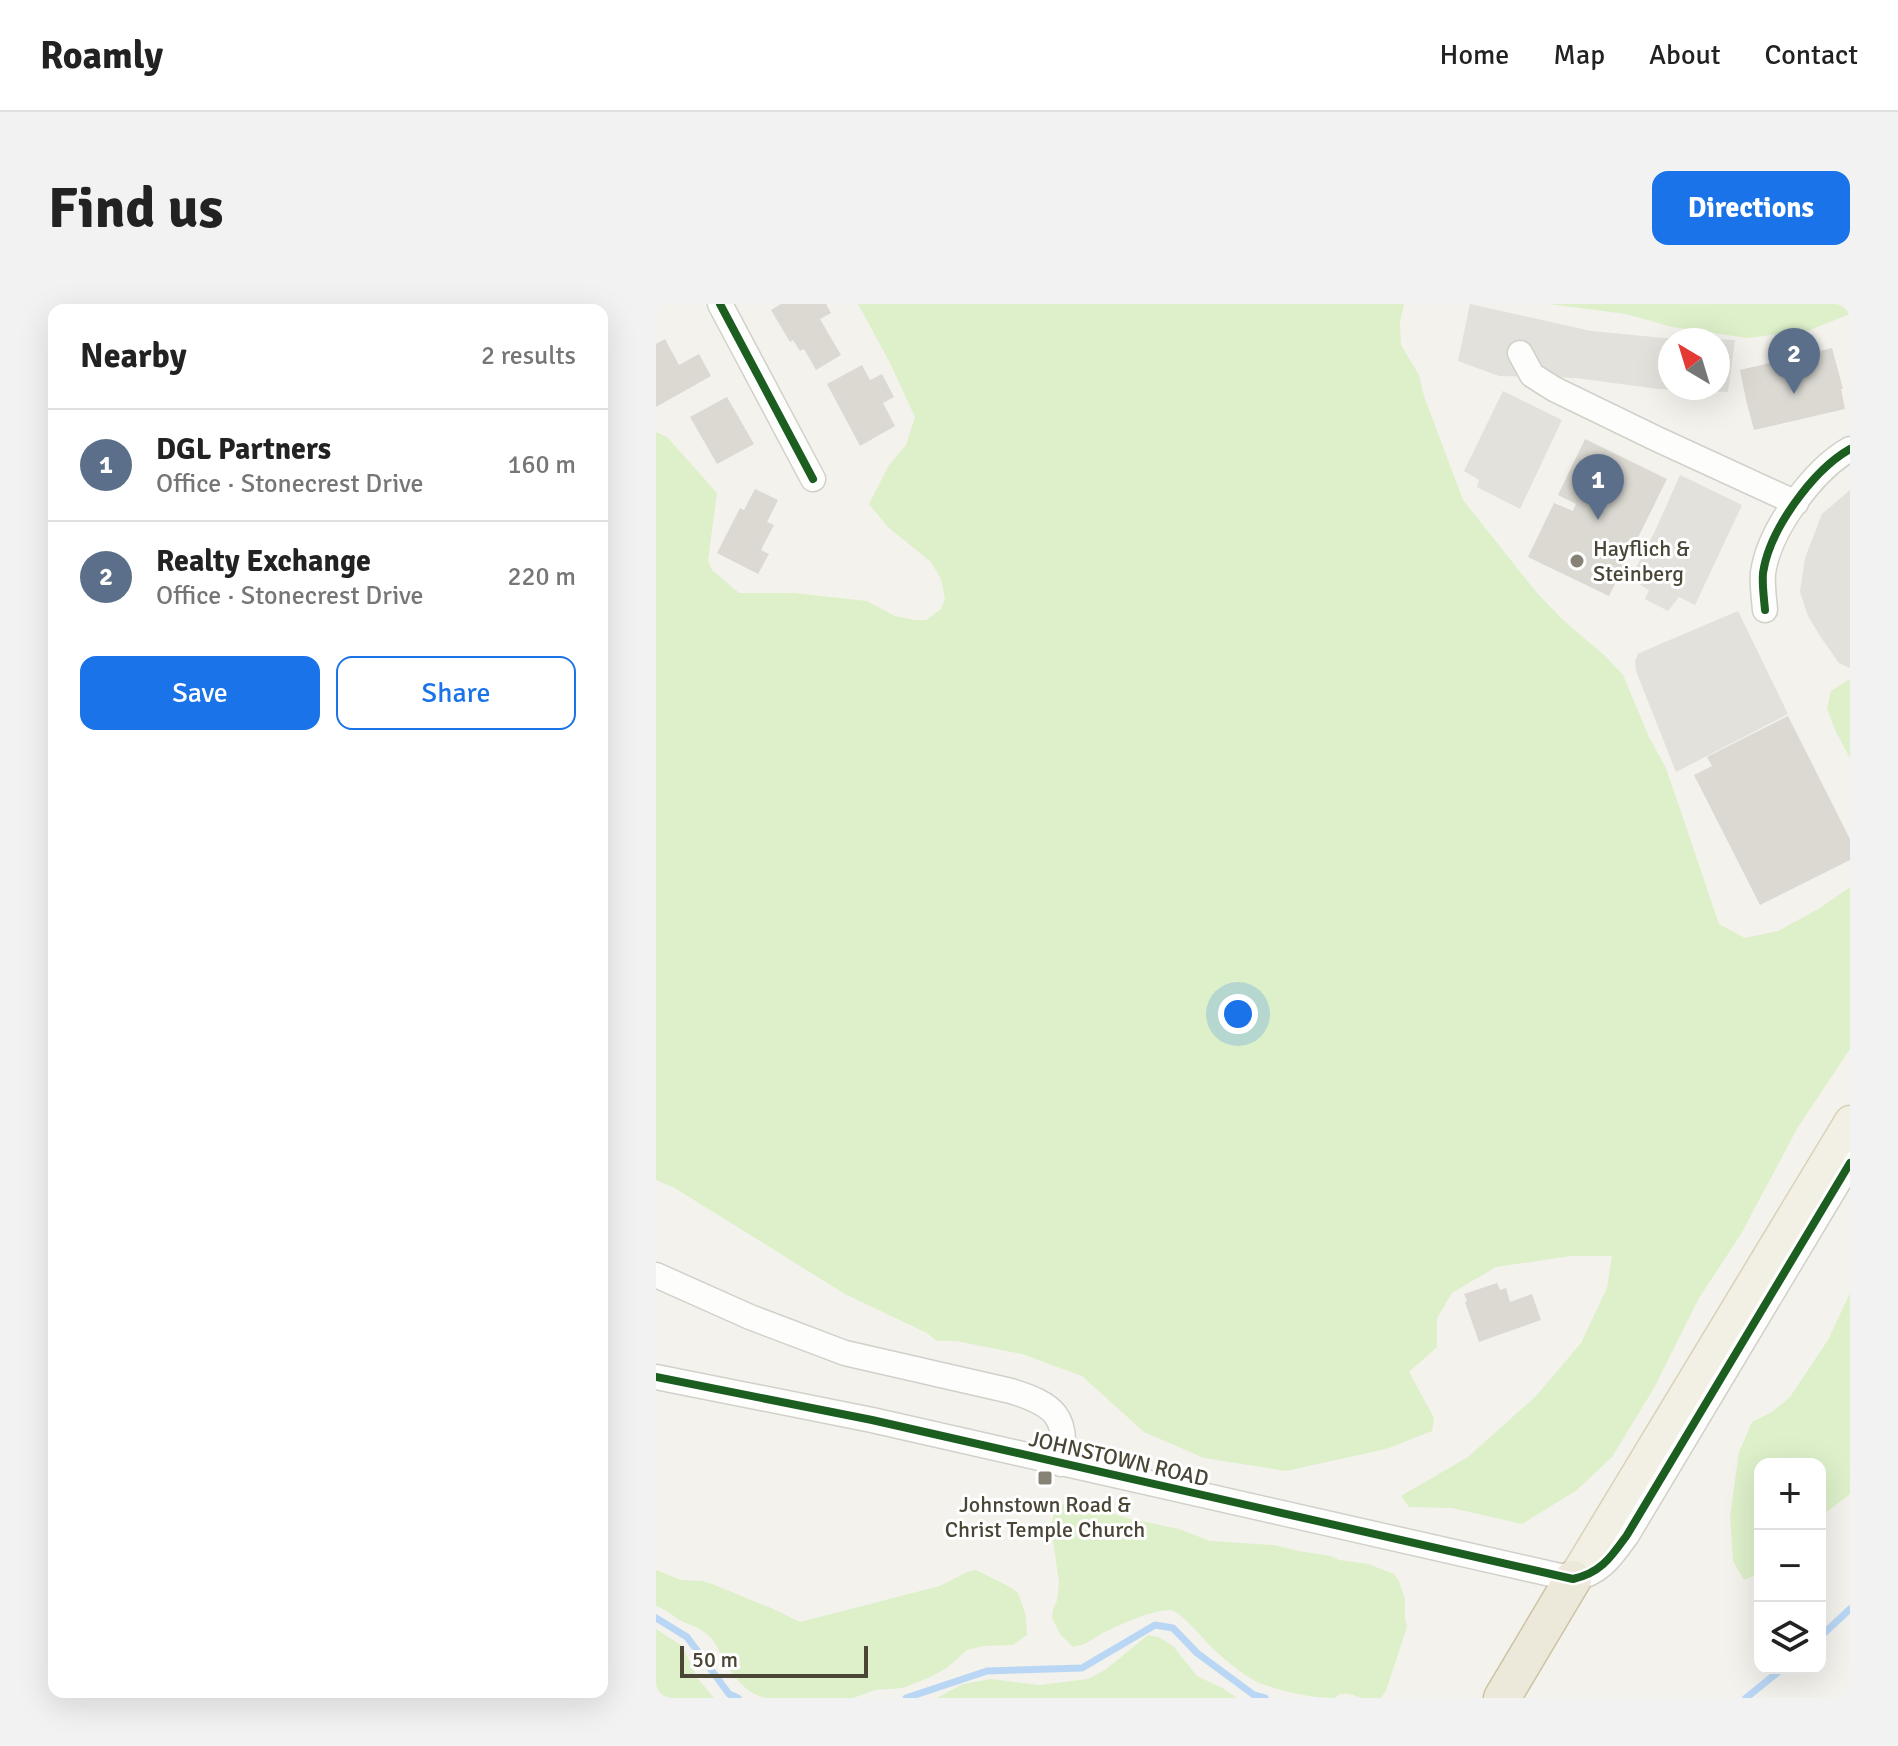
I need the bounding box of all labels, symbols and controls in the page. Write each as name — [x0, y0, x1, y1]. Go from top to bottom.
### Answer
text: Roamly — [40, 32, 163, 79]
text: Home — [1440, 38, 1509, 72]
text: Map — [1553, 38, 1605, 72]
text: About — [1649, 38, 1721, 72]
text: Contact — [1765, 38, 1858, 72]
button: Directions — [1652, 171, 1850, 245]
text: Find us — [48, 174, 223, 243]
north arrow — [1658, 328, 1730, 400]
pin: 2 — [1768, 328, 1820, 394]
text: Nearby — [80, 335, 187, 377]
text: 2 results — [481, 340, 576, 372]
text: DGL Partners — [156, 431, 331, 468]
text: 1 — [99, 449, 113, 481]
text: 160 m — [507, 449, 576, 481]
pin: 1 — [1572, 454, 1624, 520]
text: Office · Stonecrest Drive — [156, 468, 423, 500]
place label: Hayflich & Steinberg — [1593, 535, 1690, 587]
text: Realty Exchange — [156, 543, 371, 580]
marker: Hayflich & Steinberg — [1568, 552, 1586, 570]
text: 2 — [99, 561, 113, 593]
text: 220 m — [507, 561, 576, 593]
text: Office · Stonecrest Drive — [156, 580, 423, 612]
button: Save — [80, 656, 320, 730]
button: Share — [336, 656, 576, 730]
your location — [1218, 994, 1258, 1034]
street label: JOHNSTOWN ROAD — [1026, 1425, 1211, 1492]
map controls — [1754, 1458, 1826, 1674]
button: + — [1754, 1458, 1826, 1530]
marker: Johnstown Road & Christ Temple Church — [1036, 1469, 1054, 1487]
place label: Johnstown Road & Christ Temple Church — [945, 1491, 1145, 1543]
button: − — [1754, 1530, 1826, 1602]
button: layers — [1754, 1602, 1826, 1674]
scale bar — [680, 1642, 868, 1678]
text: 50 m — [692, 1646, 738, 1673]

